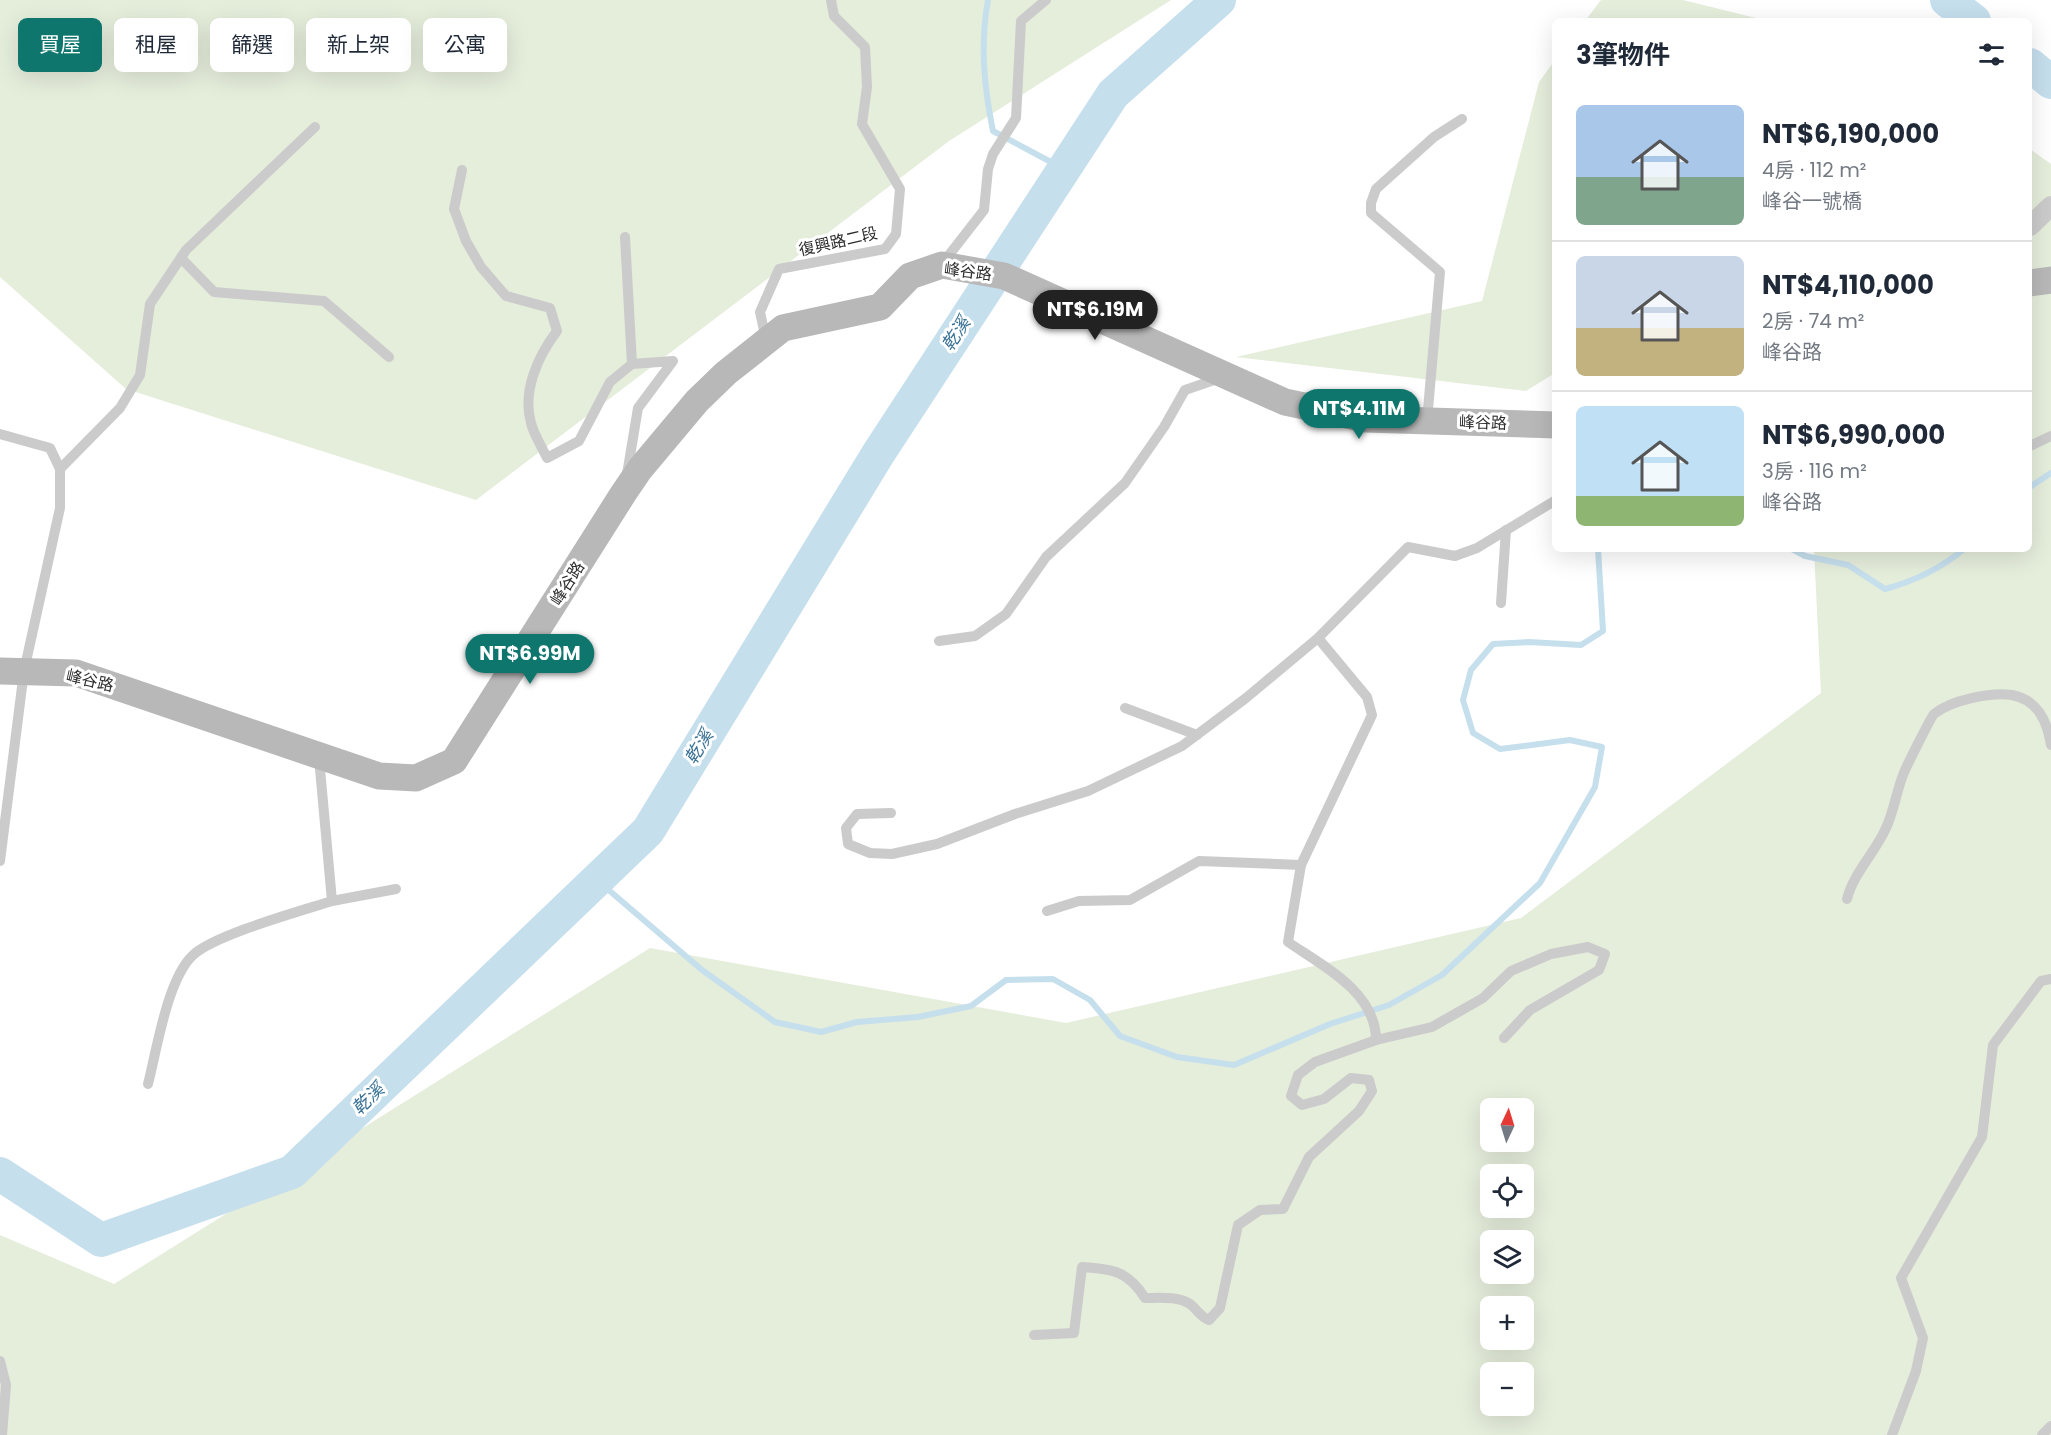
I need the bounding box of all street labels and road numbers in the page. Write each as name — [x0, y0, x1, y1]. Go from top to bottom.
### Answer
street label: 復興路二段 — [797, 221, 880, 262]
street label: 峰谷路 — [943, 257, 993, 286]
street label: 峰谷路 — [1459, 410, 1507, 435]
street label: 峰谷路 — [545, 557, 590, 610]
street label: 峰谷路 — [64, 664, 116, 697]

